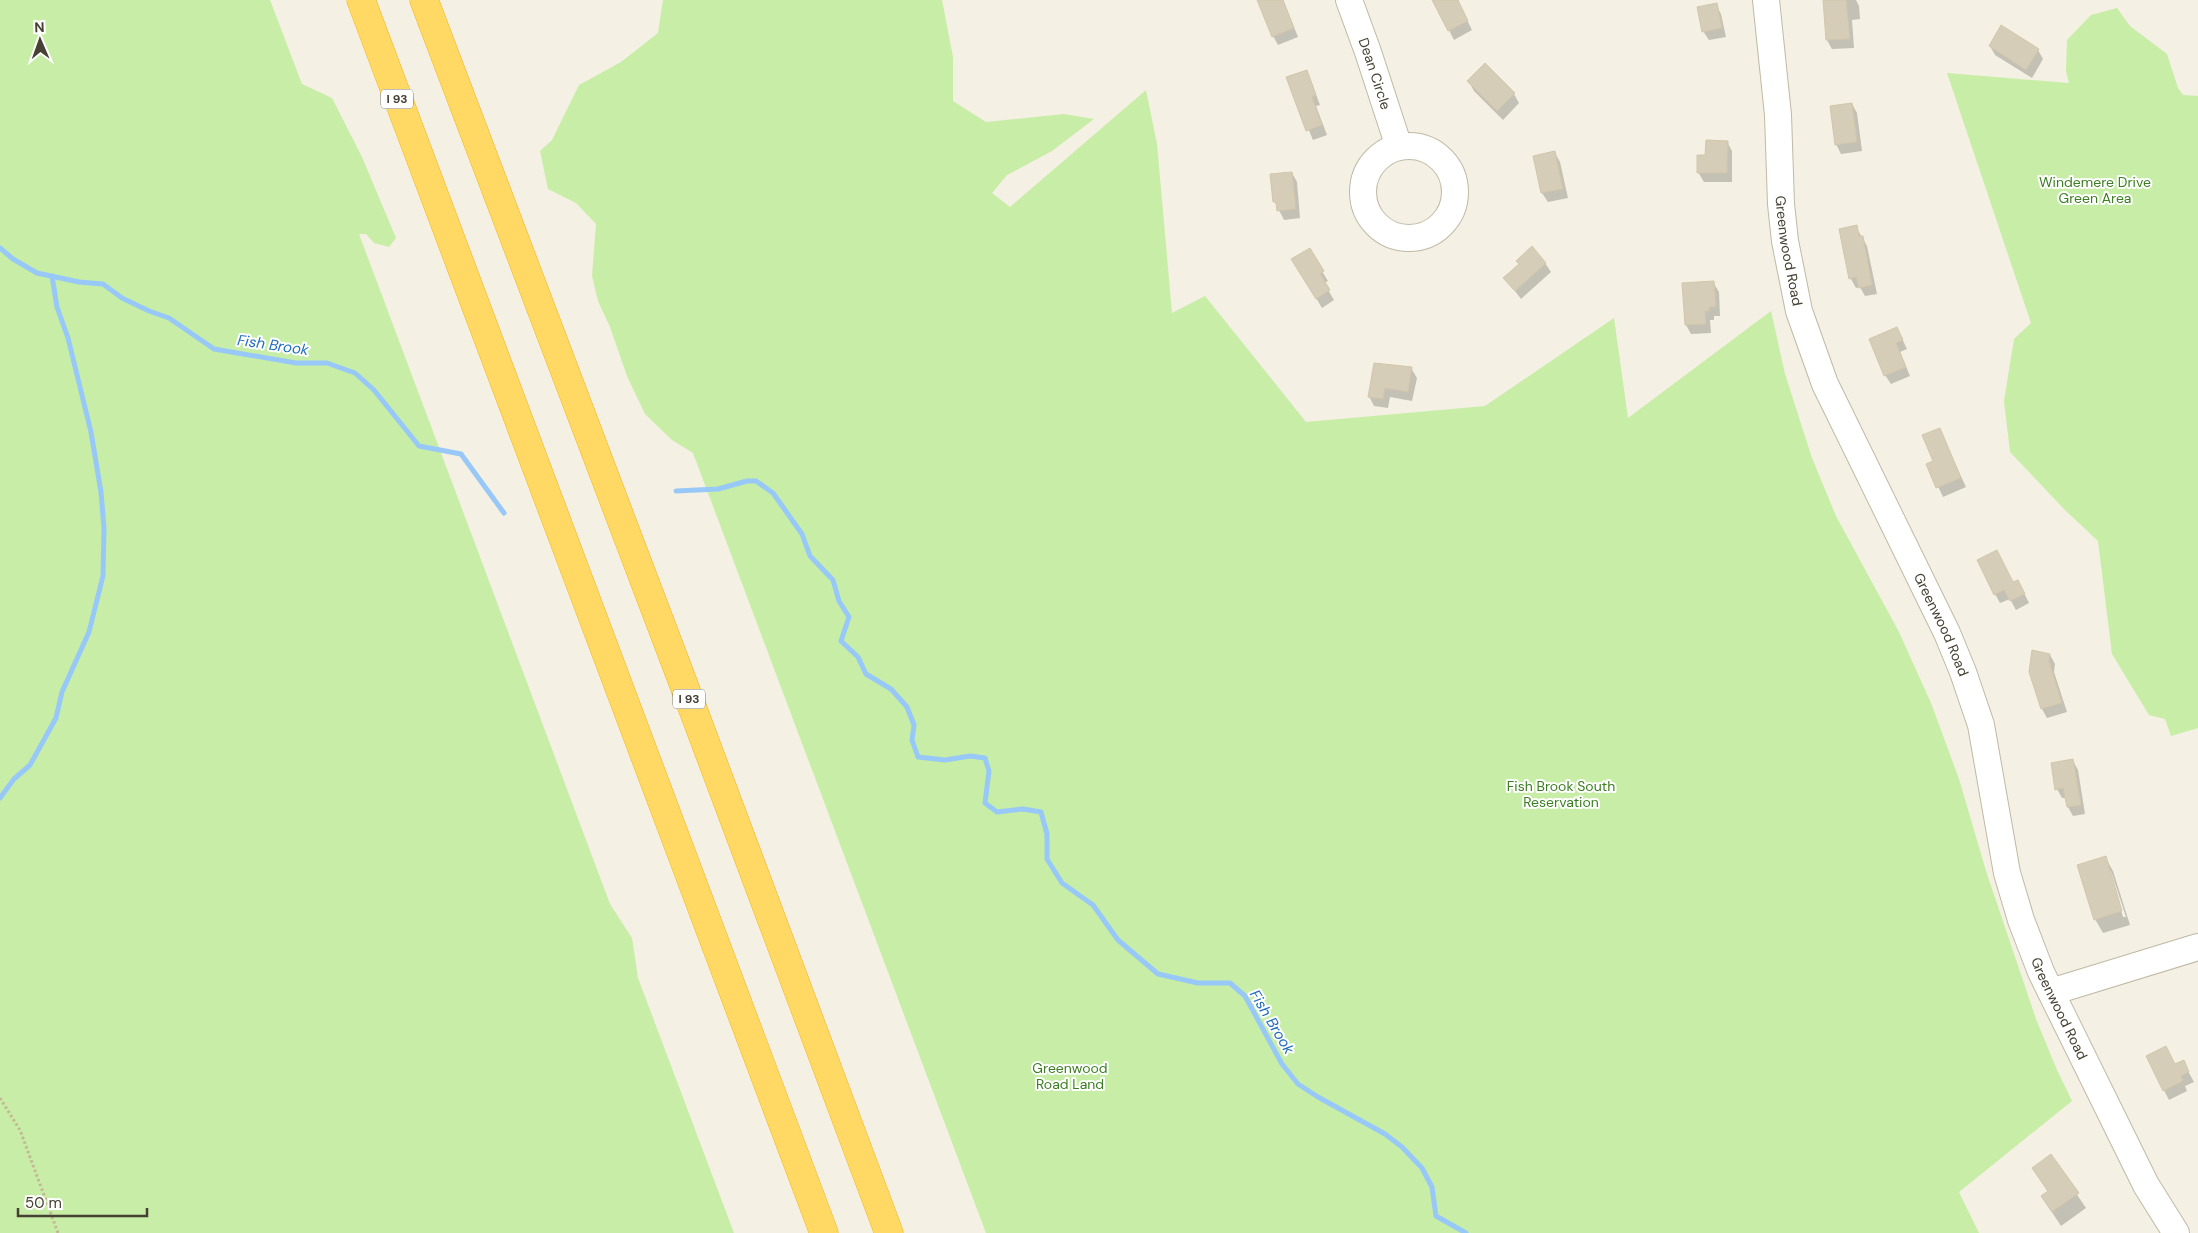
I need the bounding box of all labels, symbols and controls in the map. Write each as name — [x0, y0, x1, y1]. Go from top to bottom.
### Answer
north arrow — [15, 15, 65, 65]
text: N — [34, 18, 45, 36]
street label: Dean Circle — [1355, 35, 1395, 112]
road number: I 93 — [381, 90, 413, 108]
park label: Windemere Drive Green Area — [2039, 173, 2151, 207]
street label: Greenwood Road — [1772, 195, 1807, 307]
water label: Fish Brook — [236, 330, 310, 360]
street label: Greenwood Road — [1910, 570, 1973, 679]
road number: I 93 — [673, 690, 705, 709]
park label: Fish Brook South Reservation — [1507, 777, 1615, 811]
street label: Greenwood Road — [2027, 955, 2092, 1063]
water label: Fish Brook — [1245, 986, 1299, 1058]
park label: Greenwood Road Land — [1032, 1059, 1108, 1093]
scale bar — [18, 1186, 146, 1218]
text: 50 m — [25, 1193, 62, 1213]

